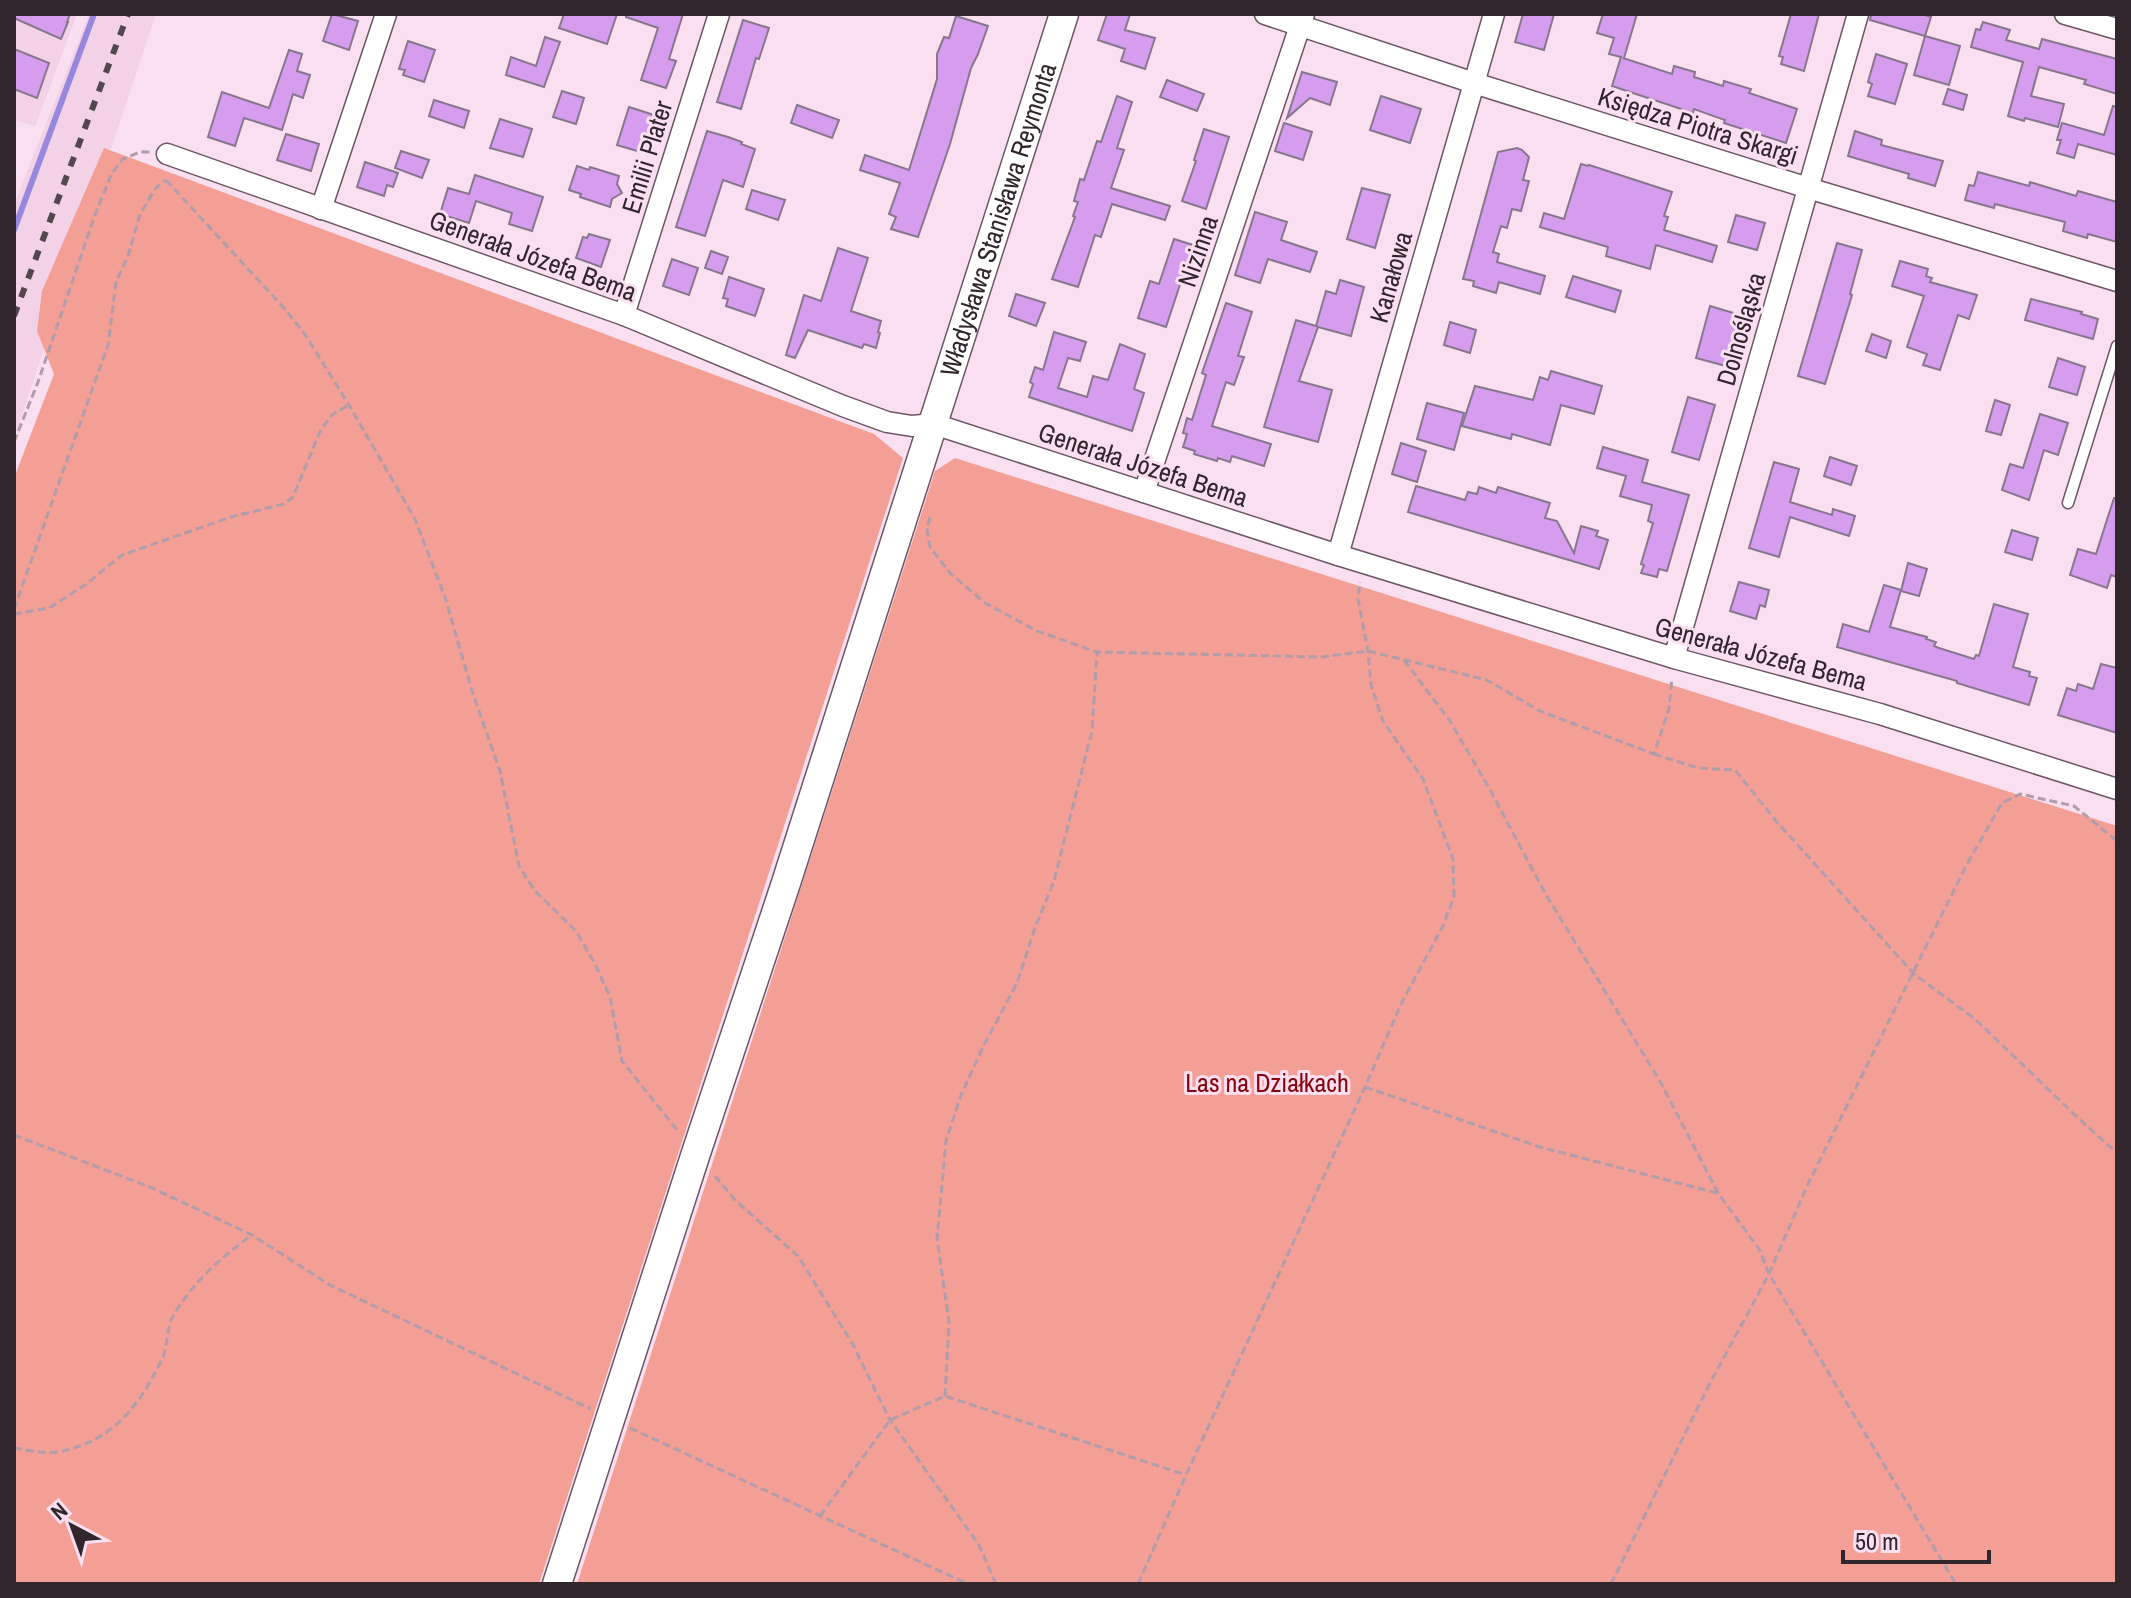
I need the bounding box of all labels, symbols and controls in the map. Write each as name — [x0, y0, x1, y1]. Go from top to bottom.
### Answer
street label: Władysława Stanisława Reymonta — [931, 58, 1064, 381]
street label: Księdza Piotra Skargi — [1594, 78, 1802, 173]
street label: Emilii Plater — [613, 96, 680, 217]
street label: Generała Józefa Bema — [425, 202, 642, 309]
street label: Nizinna — [1169, 210, 1226, 291]
street label: Kanałowa — [1361, 227, 1420, 327]
street label: Dolnośląska — [1708, 268, 1773, 389]
street label: Generała Józefa Bema — [1034, 414, 1252, 515]
street label: Generała Józefa Bema — [1651, 608, 1871, 699]
park label: Las na Działkach — [1185, 1065, 1349, 1100]
north arrow — [32, 1486, 112, 1566]
text: N — [44, 1495, 74, 1527]
scale bar — [1843, 1514, 1989, 1564]
text: 50 m — [1855, 1525, 1899, 1557]

